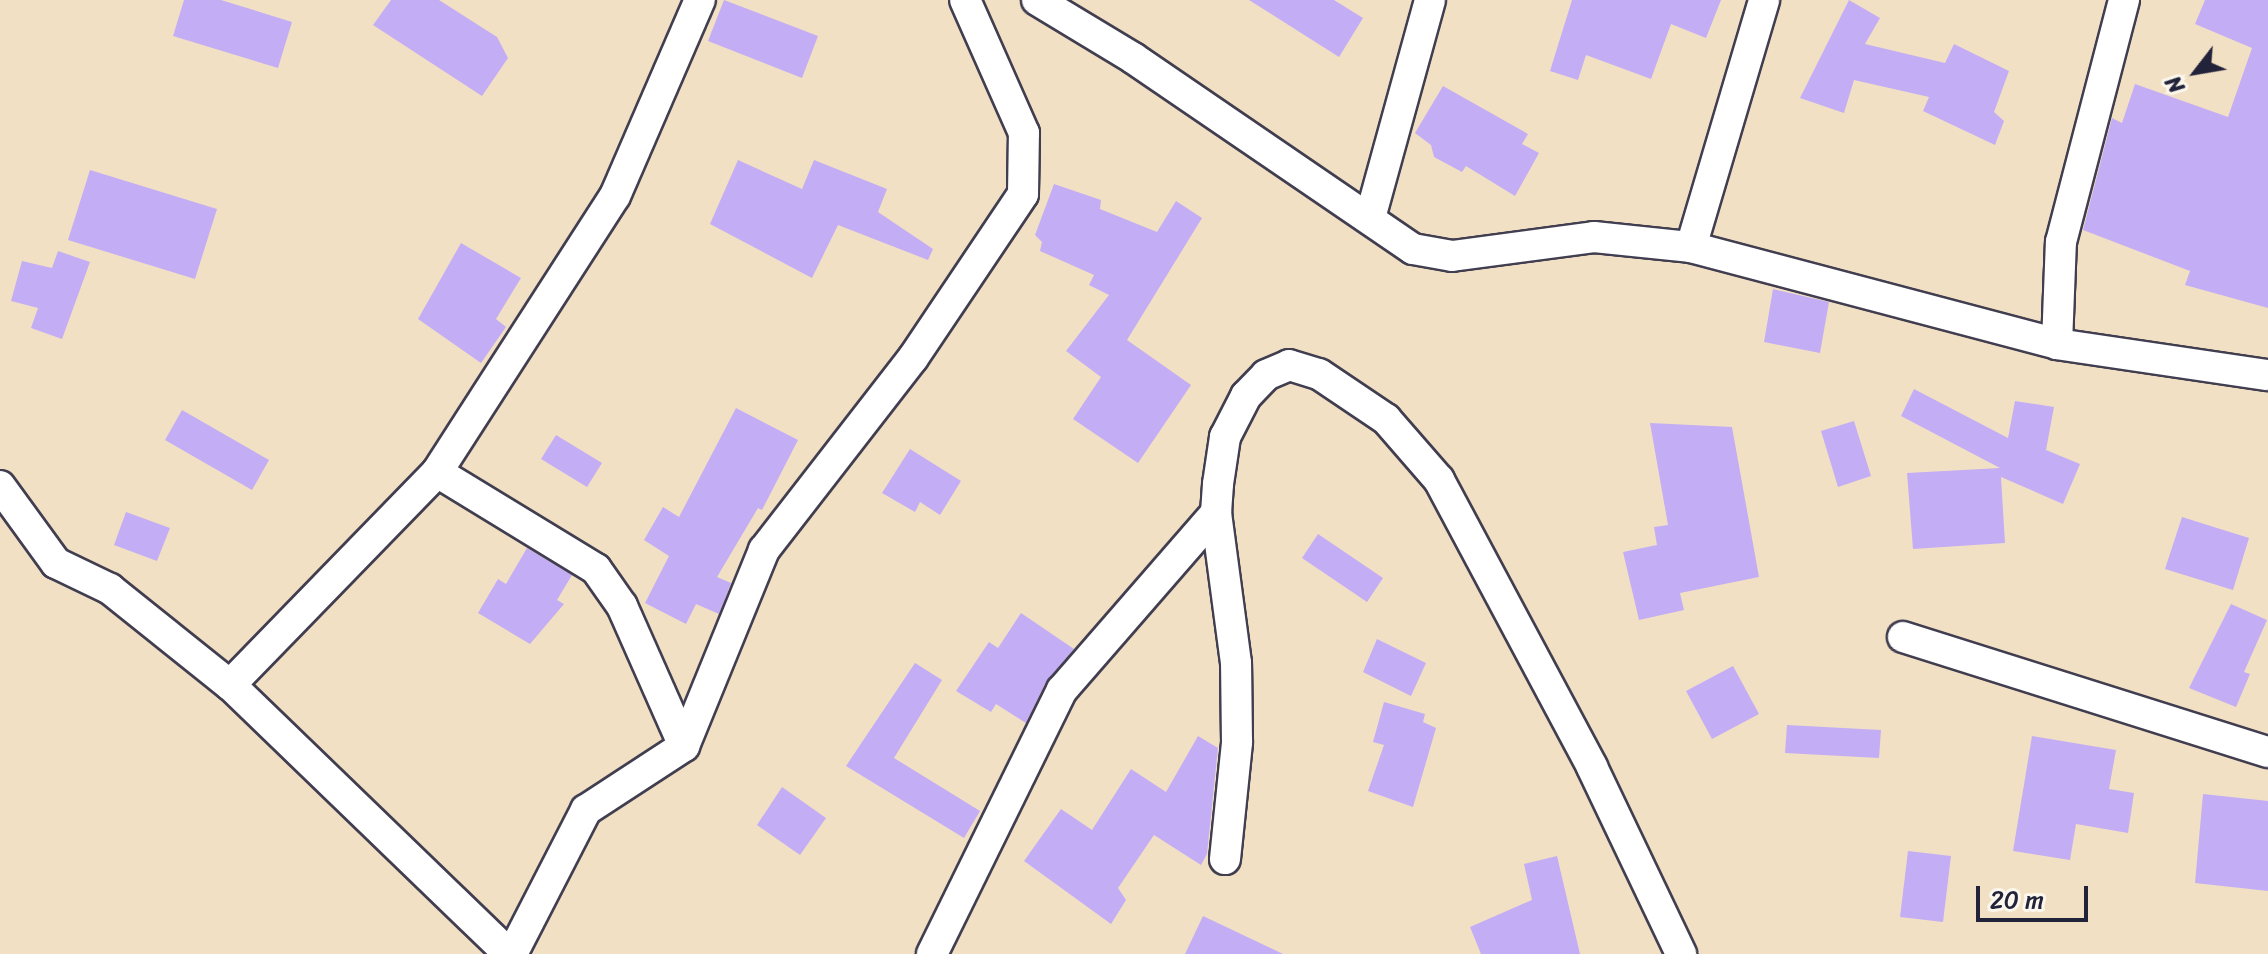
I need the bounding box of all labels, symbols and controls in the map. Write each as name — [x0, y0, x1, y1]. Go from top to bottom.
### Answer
north arrow — [2156, 32, 2236, 112]
text: N — [2154, 68, 2196, 101]
scale bar — [1980, 870, 2092, 920]
text: 20 m — [1990, 879, 2044, 921]

